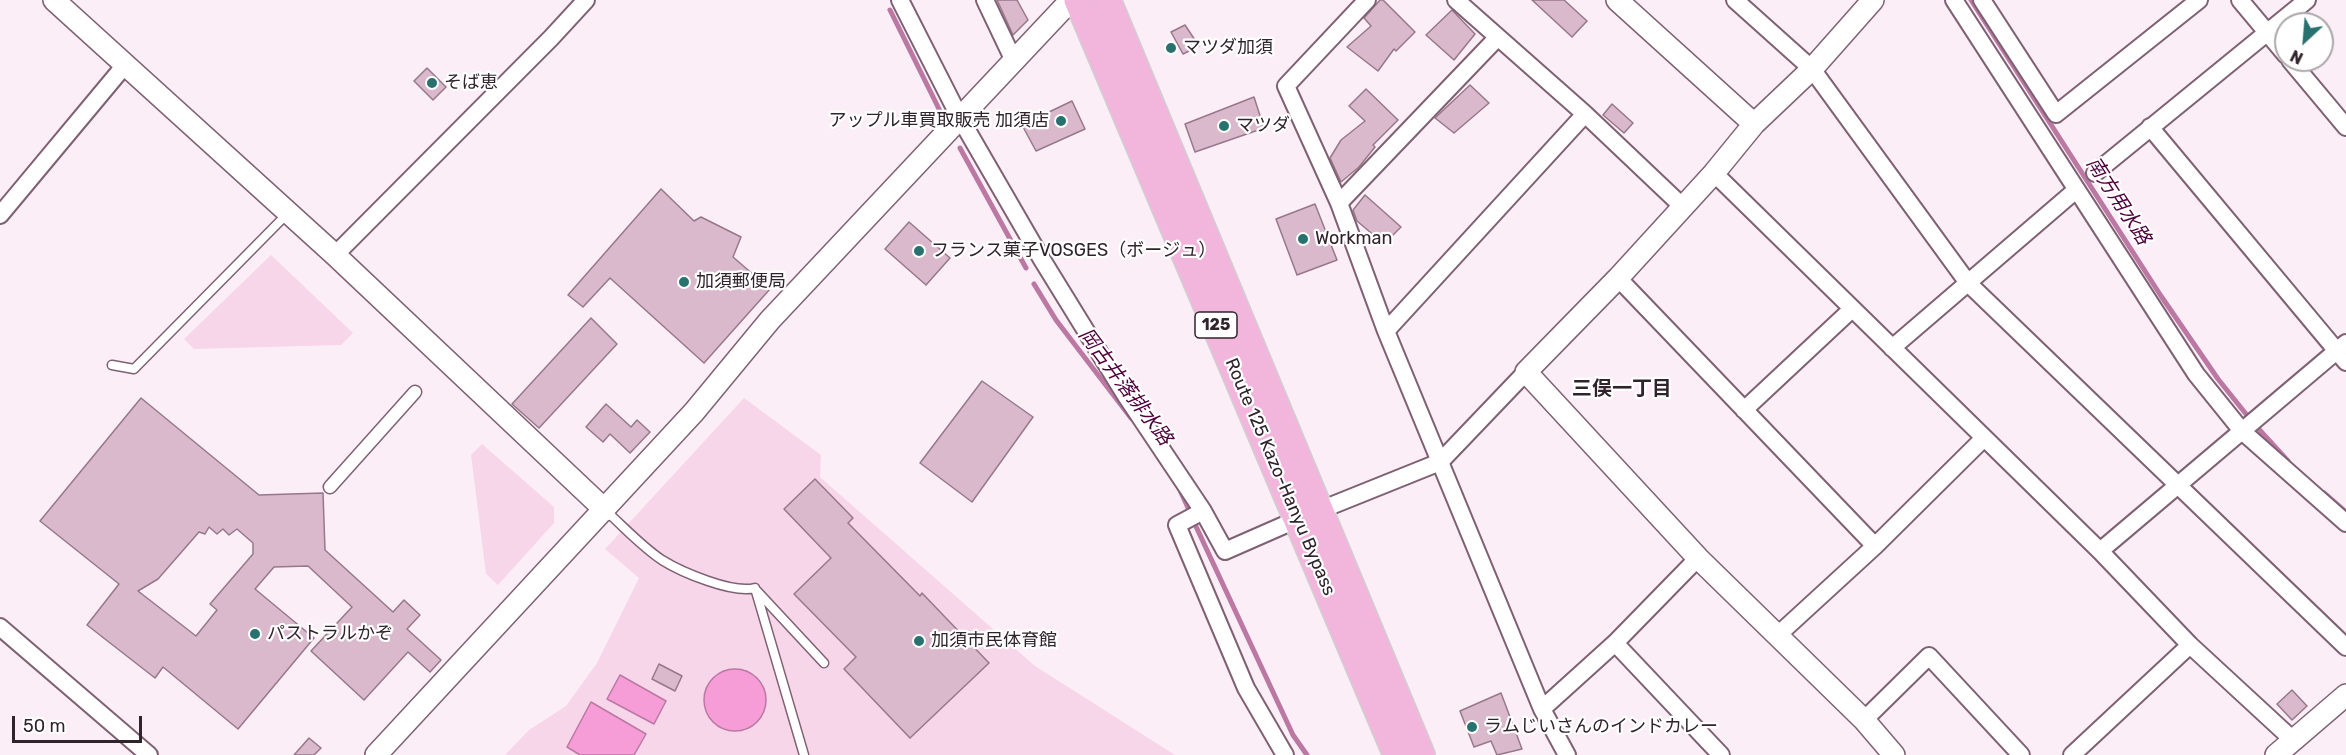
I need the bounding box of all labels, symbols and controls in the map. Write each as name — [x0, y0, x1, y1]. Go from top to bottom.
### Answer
north arrow — [2274, 12, 2334, 72]
place label: マツダ加須 — [1183, 37, 1273, 59]
marker: マツダ加須 — [1164, 41, 1178, 55]
text: N — [2287, 46, 2306, 68]
place label: そば恵 — [444, 72, 498, 94]
marker: そば恵 — [425, 76, 439, 90]
place label: アップル車買取販売 加須店 — [829, 110, 1049, 132]
marker: アップル車買取販売 加須店 — [1054, 114, 1068, 128]
place label: マツダ — [1236, 115, 1290, 137]
marker: マツダ — [1217, 119, 1231, 133]
water label: 南方用水路 — [2081, 153, 2155, 249]
place label: Workman — [1315, 228, 1392, 250]
marker: Workman — [1296, 232, 1310, 246]
place label: フランス菓子VOSGES（ボージュ） — [931, 240, 1216, 262]
marker: フランス菓子VOSGES（ボージュ） — [912, 244, 926, 258]
place label: 加須郵便局 — [696, 271, 786, 293]
marker: 加須郵便局 — [677, 275, 691, 289]
road number: 125 — [1195, 312, 1237, 338]
water label: 岡古井落排水路 — [1073, 324, 1177, 450]
street label: Route 125 Kazo-Hanyu Bypass — [1220, 355, 1340, 599]
district label: 三俣一丁目 — [1572, 377, 1672, 401]
place label: パストラルかぞ — [267, 623, 393, 645]
marker: パストラルかぞ — [248, 627, 262, 641]
place label: 加須市民体育館 — [931, 630, 1057, 652]
marker: 加須市民体育館 — [912, 634, 926, 648]
scale bar — [15, 704, 146, 742]
text: 50 m — [23, 715, 66, 737]
place label: ラムじいさんのインドカレー — [1484, 716, 1718, 738]
marker: ラムじいさんのインドカレー — [1465, 720, 1479, 734]

